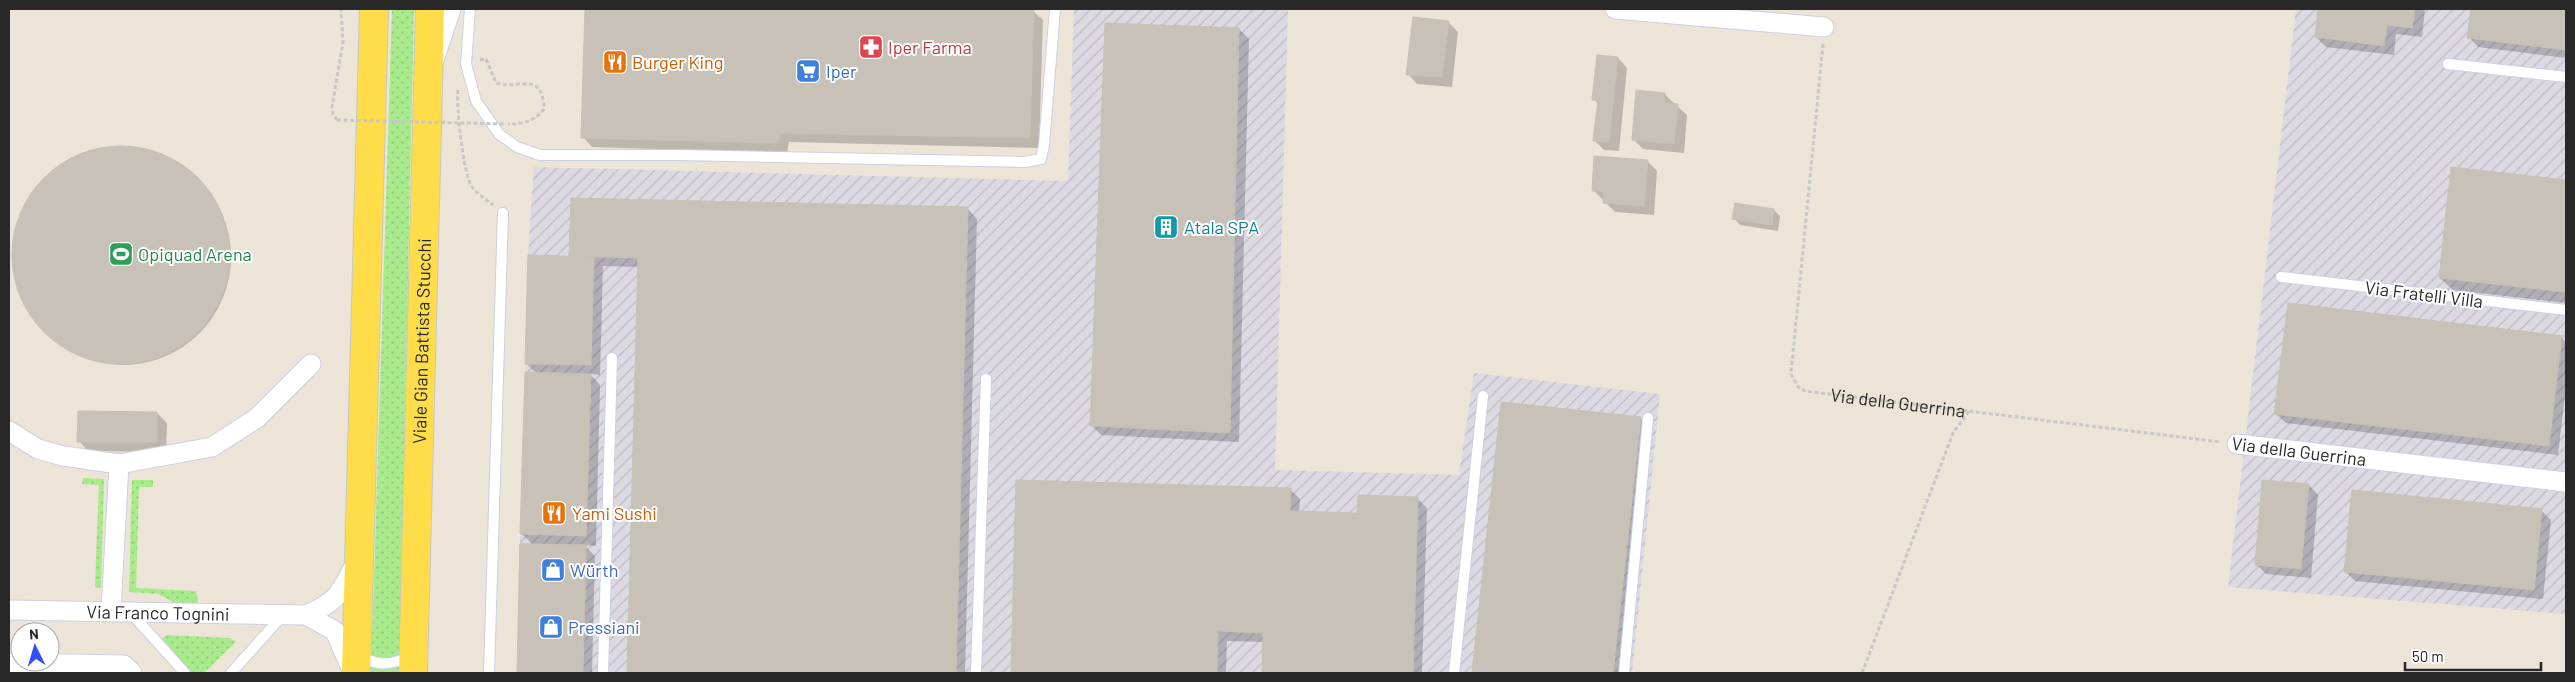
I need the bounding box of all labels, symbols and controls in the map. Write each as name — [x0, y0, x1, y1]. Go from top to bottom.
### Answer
pharmacy icon: Iper Farma — [858, 34, 884, 60]
place label: Iper Farma — [888, 36, 972, 58]
restaurant icon: Burger King — [602, 49, 628, 75]
place label: Burger King — [632, 51, 723, 73]
supermarket icon: Iper — [795, 58, 821, 84]
place label: Iper — [826, 60, 857, 82]
building icon: Atala SPA — [1153, 214, 1179, 240]
place label: Atala SPA — [1184, 216, 1259, 238]
street label: Viale Gian Battista Stucchi — [408, 238, 435, 444]
sports icon: Opiquad Arena — [108, 241, 134, 267]
place label: Opiquad Arena — [138, 243, 252, 265]
street label: Via Fratelli Villa — [2364, 276, 2484, 312]
street label: Via della Guerrina — [1829, 383, 1967, 422]
street label: Via della Guerrina — [2230, 432, 2368, 470]
restaurant icon: Yami Sushi — [541, 500, 567, 526]
place label: Yami Sushi — [572, 502, 657, 524]
shop icon: Würth — [540, 557, 566, 583]
place label: Würth — [570, 559, 618, 581]
street label: Via Franco Tognini — [86, 600, 230, 625]
shop icon: Pressiani — [538, 614, 564, 640]
place label: Pressiani — [568, 616, 640, 638]
north arrow — [10, 622, 60, 672]
text: N — [28, 625, 39, 642]
scale bar — [2405, 640, 2541, 672]
text: 50 m — [2412, 647, 2444, 665]

